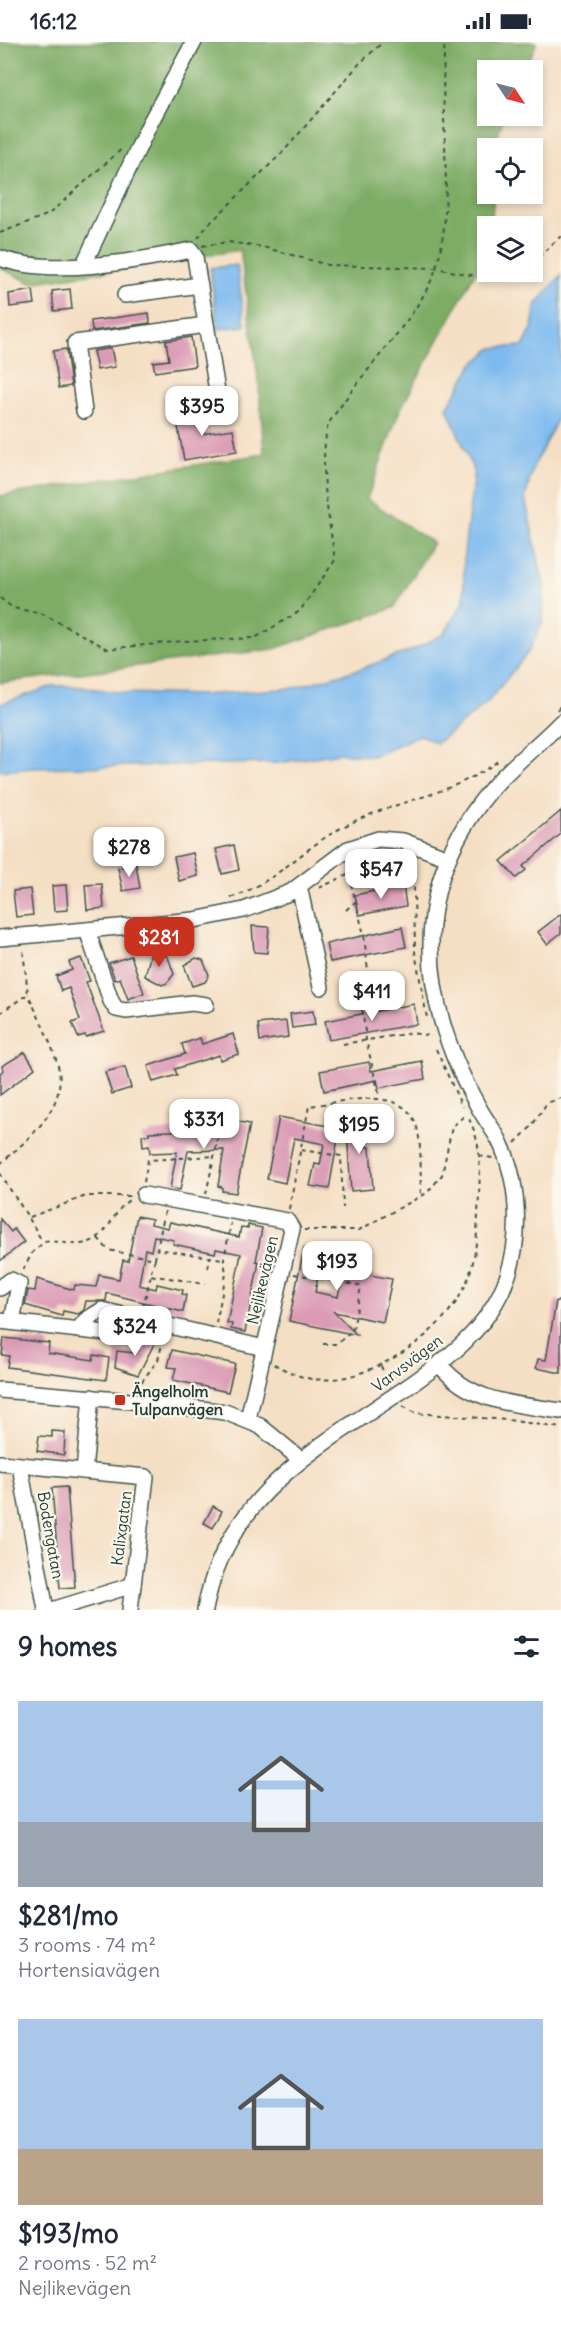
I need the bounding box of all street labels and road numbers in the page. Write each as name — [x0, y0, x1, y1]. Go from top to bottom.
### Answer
street label: Nejlikevägen — [242, 1234, 282, 1326]
street label: Varvsvägen — [368, 1330, 446, 1396]
street label: Kalixgatan — [106, 1489, 136, 1567]
street label: Bodengatan — [33, 1490, 69, 1580]

